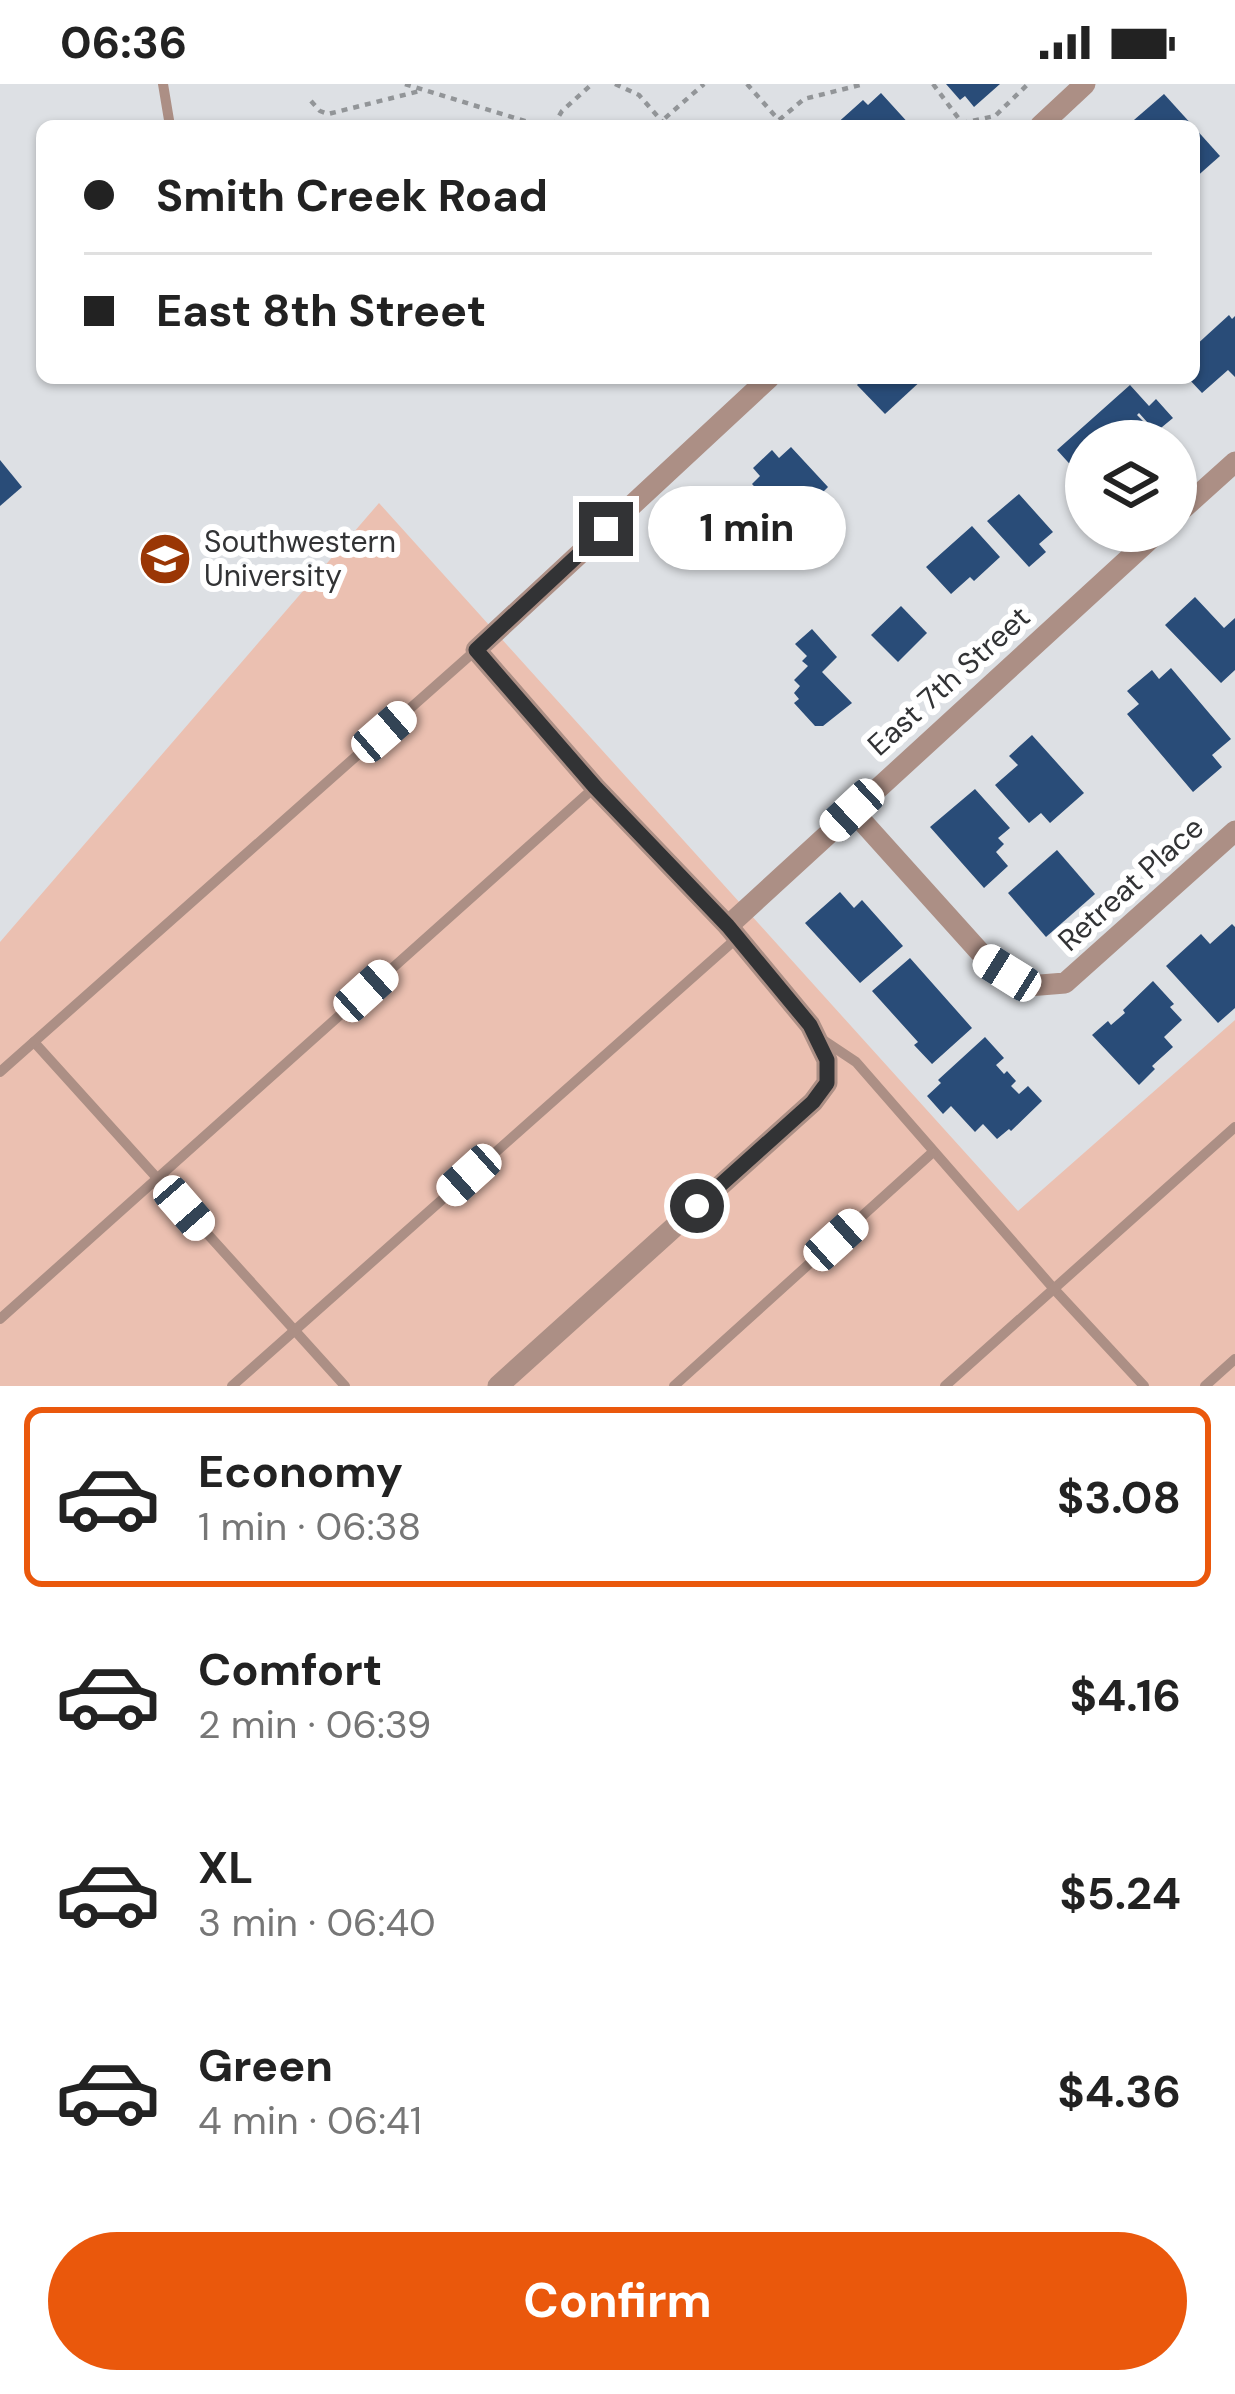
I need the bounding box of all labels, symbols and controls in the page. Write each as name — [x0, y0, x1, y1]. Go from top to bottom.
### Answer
text: 06:36 — [60, 13, 187, 72]
text: Smith Creek Road — [156, 166, 548, 225]
text: East 8th Street — [156, 281, 486, 340]
map controls — [1065, 420, 1197, 552]
button: layers — [1065, 420, 1197, 552]
callout: 1 min — [648, 487, 846, 571]
route end — [579, 502, 633, 556]
text: 1 min — [700, 502, 794, 553]
place label: Southwestern University — [204, 522, 396, 595]
school or university icon: Southwestern University — [137, 531, 193, 587]
street label: East 7th Street — [859, 597, 1038, 764]
car — [345, 695, 423, 769]
car — [813, 772, 891, 848]
street label: Retreat Place — [1050, 808, 1212, 959]
car — [967, 939, 1047, 1007]
car — [327, 954, 405, 1028]
car — [430, 1138, 508, 1212]
car — [147, 1169, 221, 1247]
route start — [670, 1179, 724, 1233]
car — [797, 1203, 875, 1277]
text: Economy — [198, 1442, 403, 1501]
icon: car — [54, 1443, 162, 1551]
text: $3.08 — [1057, 1468, 1181, 1527]
text: 1 min · 06:38 — [198, 1501, 421, 1552]
text: Comfort — [198, 1640, 382, 1699]
icon: car — [54, 1641, 162, 1749]
text: $4.16 — [1070, 1666, 1181, 1725]
text: 2 min · 06:39 — [198, 1699, 431, 1750]
text: XL — [198, 1838, 253, 1897]
icon: car — [54, 1839, 162, 1947]
text: $5.24 — [1060, 1864, 1181, 1923]
text: 3 min · 06:40 — [198, 1897, 436, 1948]
text: Green — [198, 2036, 333, 2095]
icon: car — [54, 2037, 162, 2145]
text: $4.36 — [1058, 2062, 1181, 2121]
text: 4 min · 06:41 — [198, 2095, 422, 2146]
button: Confirm — [48, 2232, 1187, 2370]

